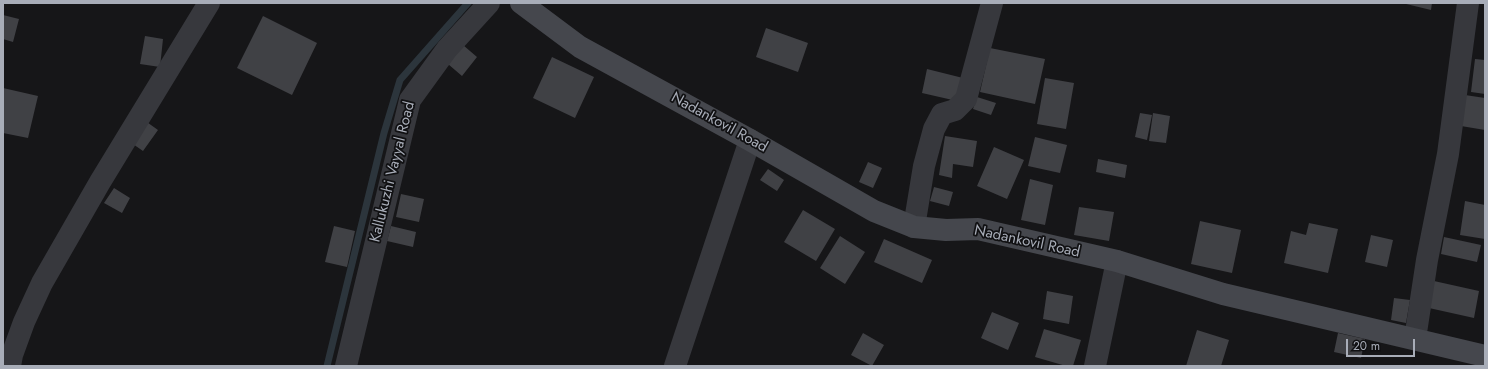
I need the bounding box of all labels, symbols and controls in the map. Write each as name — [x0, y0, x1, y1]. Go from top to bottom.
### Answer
street label: Nadankovil Road — [668, 89, 770, 157]
street label: Kallukuzhi Vayyal Road — [367, 100, 419, 244]
street label: Nadankovil Road — [972, 222, 1082, 262]
scale bar — [1348, 331, 1417, 357]
text: 20 m — [1353, 337, 1380, 355]

